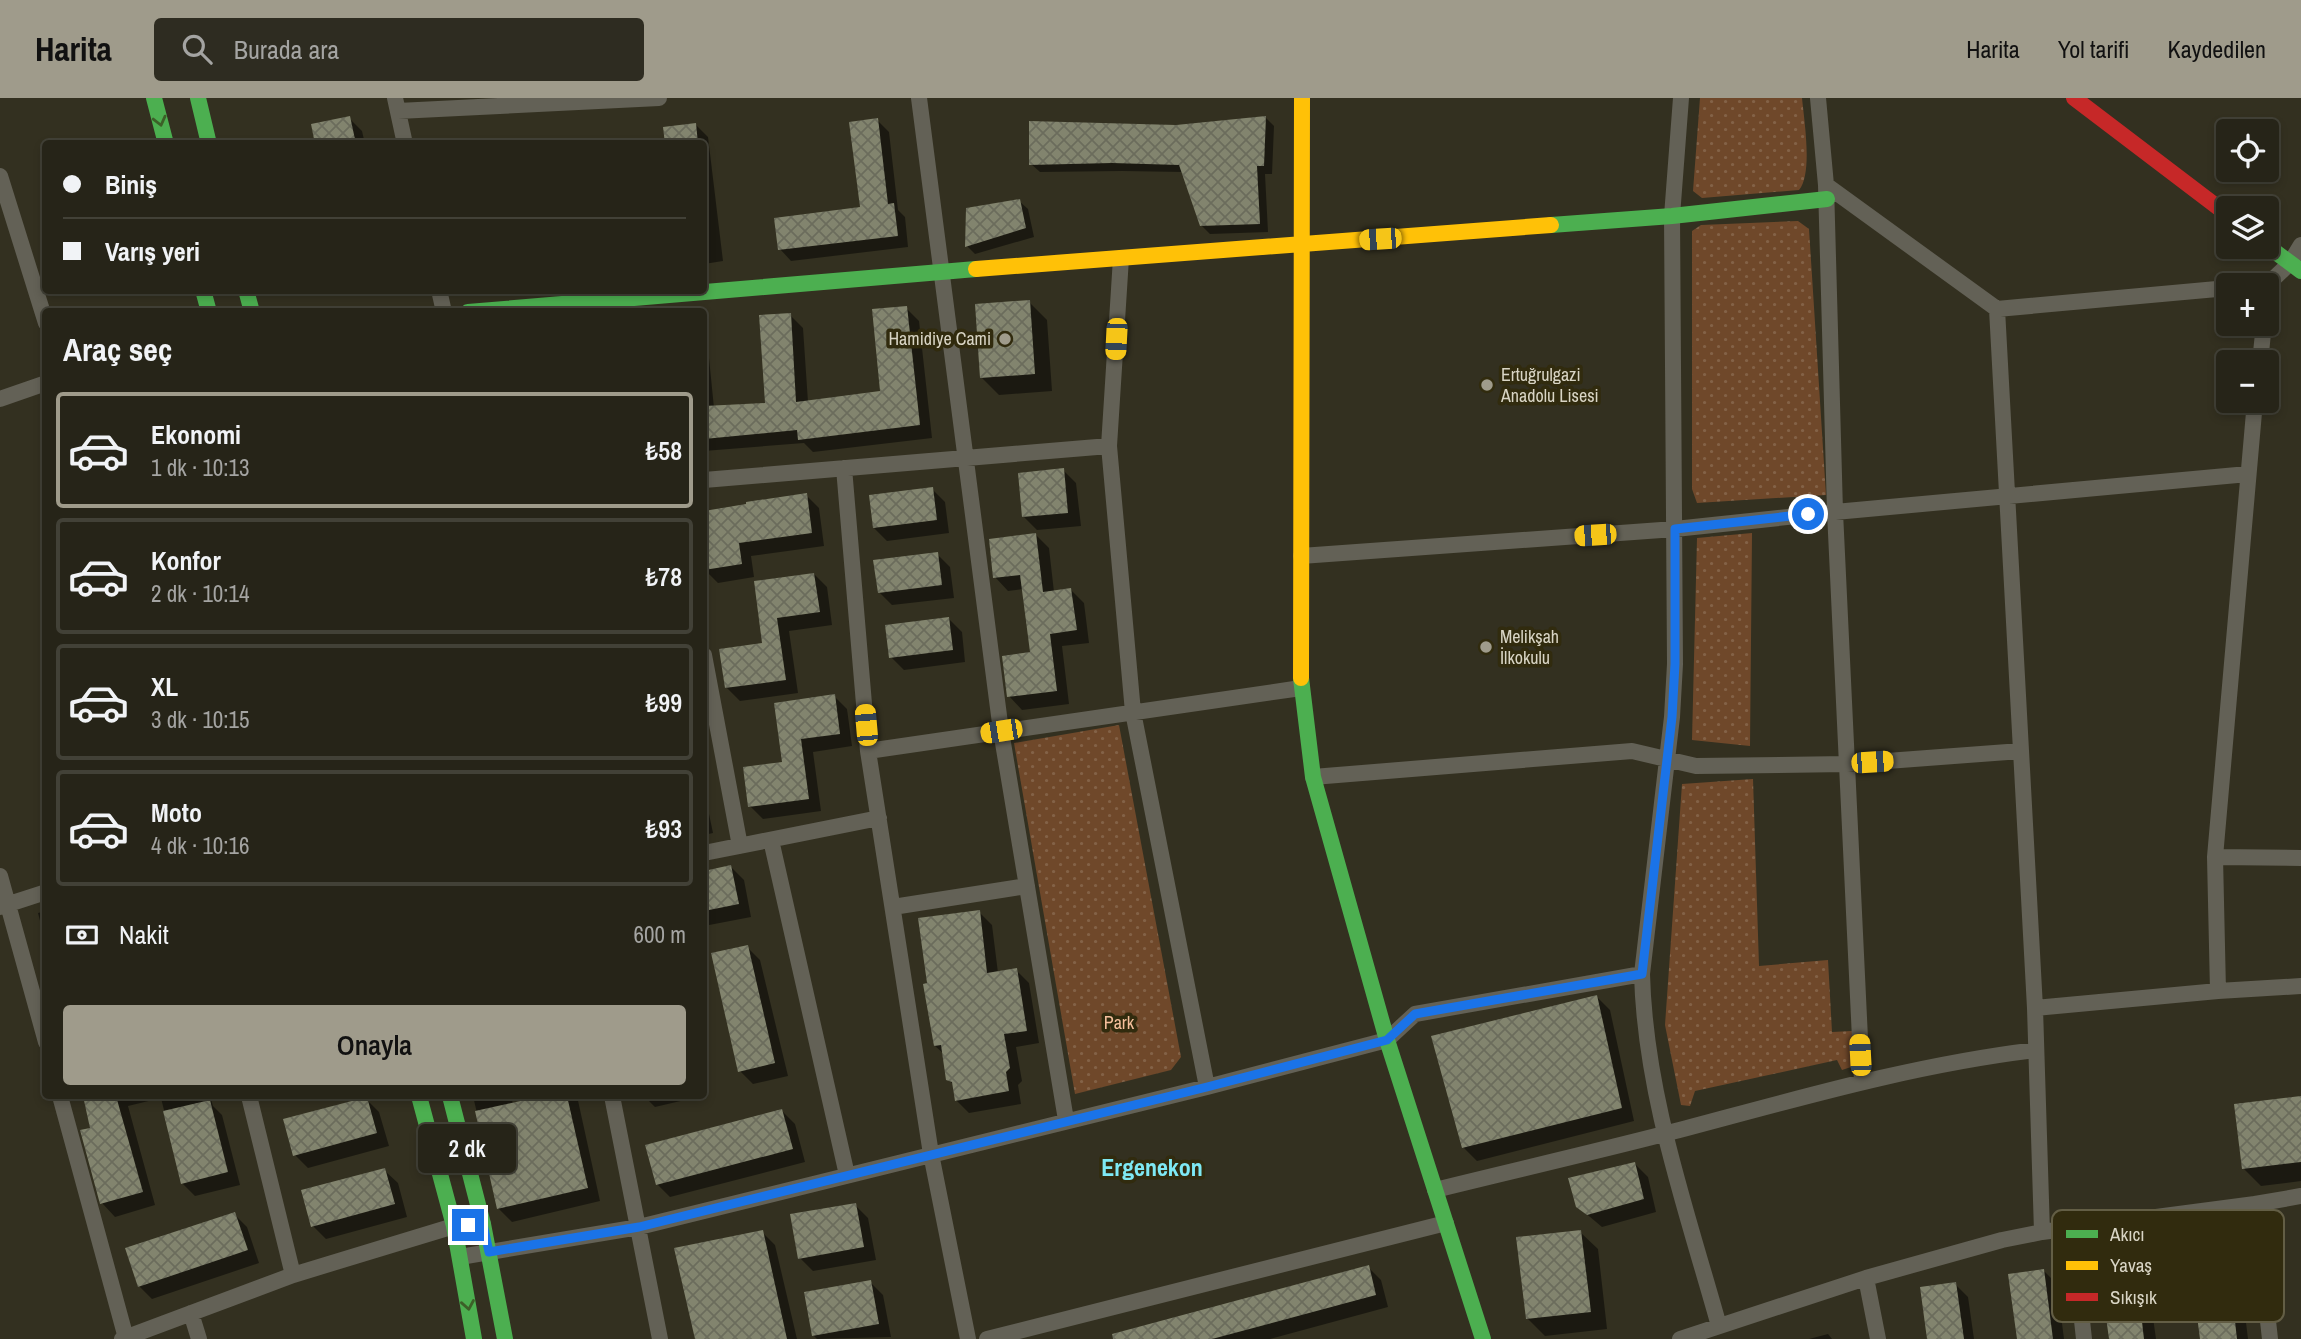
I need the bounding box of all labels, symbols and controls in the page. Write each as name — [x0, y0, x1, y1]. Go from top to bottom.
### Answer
search box — [154, 18, 644, 81]
text: Harita — [35, 27, 112, 71]
icon: search — [178, 30, 216, 68]
text: Burada ara — [234, 32, 339, 67]
text: Harita — [1966, 33, 2020, 65]
text: Yol tarifi — [2058, 33, 2130, 65]
text: Kaydedilen — [2168, 33, 2266, 65]
one-way arrow — [152, 115, 166, 127]
map controls — [2216, 119, 2279, 413]
button: locate — [2216, 119, 2279, 182]
text: Biniş — [105, 167, 157, 202]
button: layers — [2216, 196, 2279, 259]
car — [1359, 227, 1402, 251]
text: Varış yeri — [105, 234, 200, 269]
button: + — [2216, 273, 2279, 336]
car — [1105, 317, 1128, 361]
place label: Hamidiye Cami — [888, 326, 991, 351]
text: Araç seç — [63, 328, 172, 371]
marker: Hamidiye Cami — [997, 331, 1013, 347]
button: − — [2216, 350, 2279, 413]
place label: Ertuğrulgazi Anadolu Lisesi — [1500, 362, 1599, 408]
marker: Ertuğrulgazi Anadolu Lisesi — [1479, 377, 1495, 393]
text: Ekonomi — [151, 417, 241, 452]
icon: car — [67, 419, 130, 482]
text: ₺58 — [646, 433, 682, 468]
text: 1 dk · 10:13 — [151, 452, 250, 483]
route start — [1792, 498, 1824, 530]
car — [1574, 523, 1617, 547]
text: Konfor — [151, 543, 221, 578]
icon: car — [67, 545, 130, 608]
text: ₺78 — [646, 559, 682, 594]
text: 2 dk · 10:14 — [151, 578, 250, 609]
place label: Melikşah İlkokulu — [1500, 624, 1559, 670]
marker: Melikşah İlkokulu — [1478, 639, 1494, 655]
text: XL — [151, 669, 178, 704]
icon: car — [67, 671, 130, 734]
text: ₺99 — [646, 685, 682, 720]
car — [854, 703, 879, 747]
text: 3 dk · 10:15 — [151, 704, 250, 735]
car — [979, 717, 1024, 745]
car — [1851, 750, 1894, 774]
text: Moto — [151, 795, 202, 830]
icon: car — [67, 797, 130, 860]
text: ₺93 — [646, 811, 682, 846]
text: 4 dk · 10:16 — [151, 830, 250, 861]
icon: cash — [63, 916, 101, 954]
text: Nakit — [119, 917, 169, 952]
text: 600 m — [634, 919, 686, 950]
button: Onayla — [63, 1005, 686, 1085]
park label: Park — [1104, 1010, 1135, 1035]
car — [1849, 1033, 1872, 1077]
callout: 2 dk — [419, 1124, 517, 1172]
text: 2 dk — [448, 1133, 486, 1164]
district label: Ergenekon — [1101, 1151, 1203, 1183]
route end — [452, 1209, 484, 1241]
legend — [2052, 1210, 2284, 1322]
text: Akıcı — [2109, 1221, 2145, 1247]
text: Yavaş — [2110, 1252, 2152, 1278]
text: Sıkışık — [2110, 1284, 2157, 1310]
one-way arrow — [460, 1299, 475, 1311]

